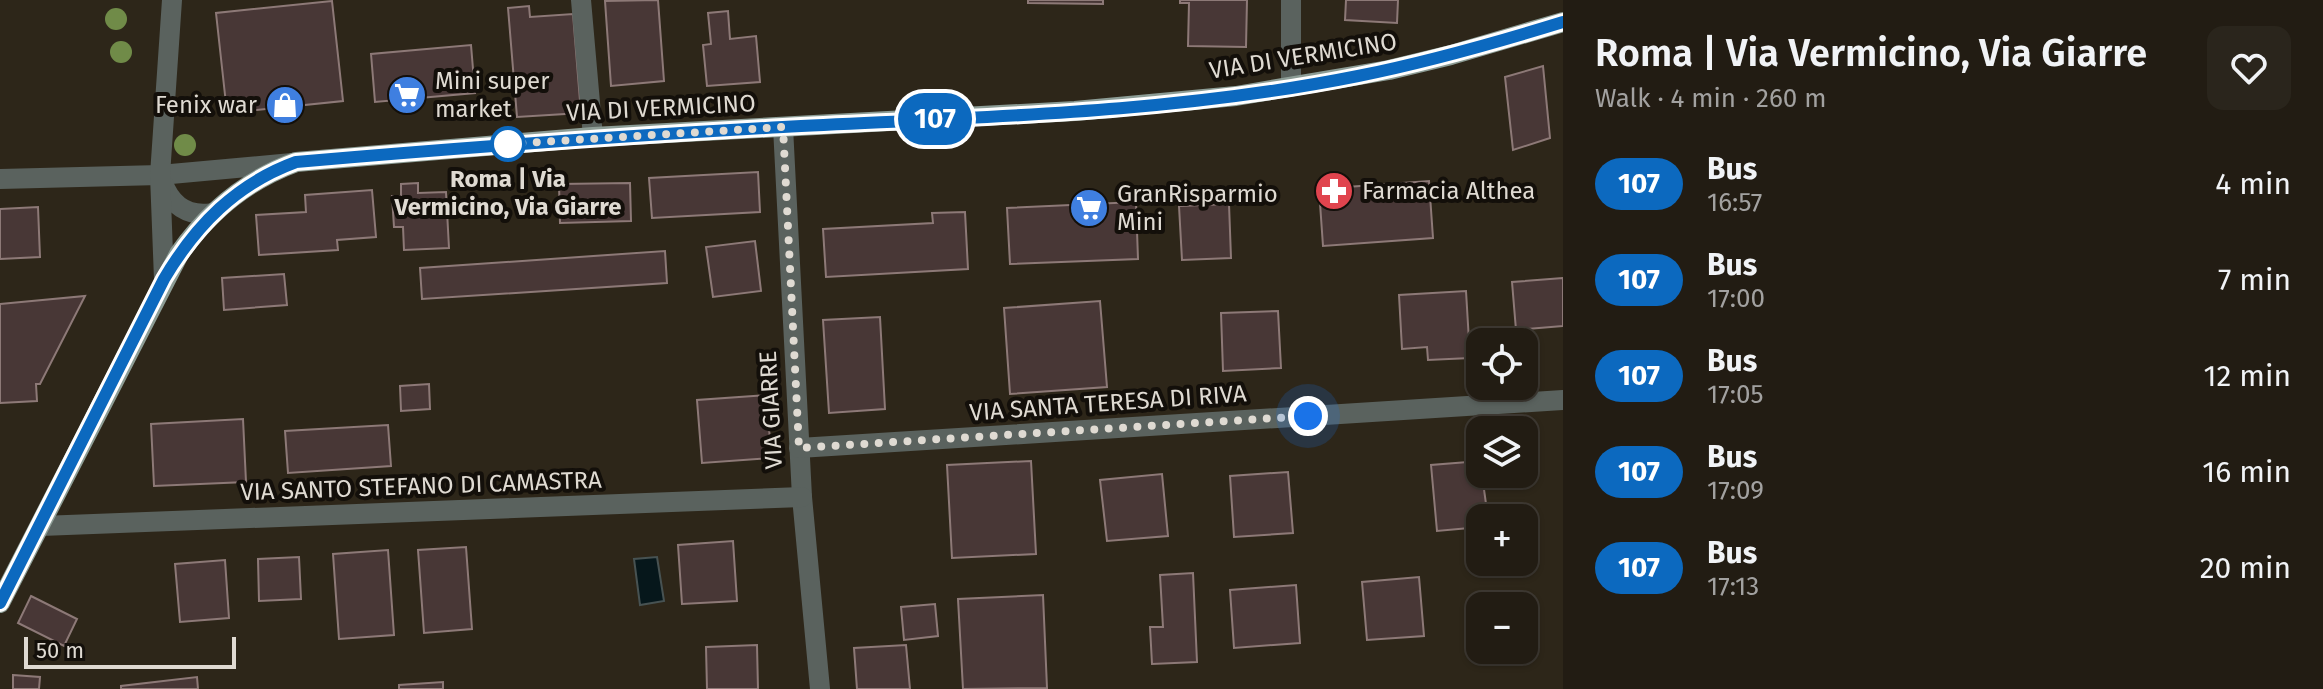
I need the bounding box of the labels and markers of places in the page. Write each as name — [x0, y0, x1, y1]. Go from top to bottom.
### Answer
place label: Mini super market — [435, 67, 550, 123]
supermarket icon: Mini super market — [386, 74, 428, 116]
shop icon: Fenix war — [264, 84, 306, 126]
place label: Fenix war — [155, 91, 258, 119]
marker: Roma | Via Vermicino, Via Giarre — [491, 127, 525, 161]
place label: Roma | Via Vermicino, Via Giarre — [394, 165, 621, 221]
pharmacy icon: Farmacia Althea — [1313, 170, 1355, 212]
place label: Farmacia Althea — [1362, 177, 1535, 205]
place label: GranRisparmio Mini — [1117, 180, 1278, 236]
supermarket icon: GranRisparmio Mini — [1068, 187, 1110, 229]

